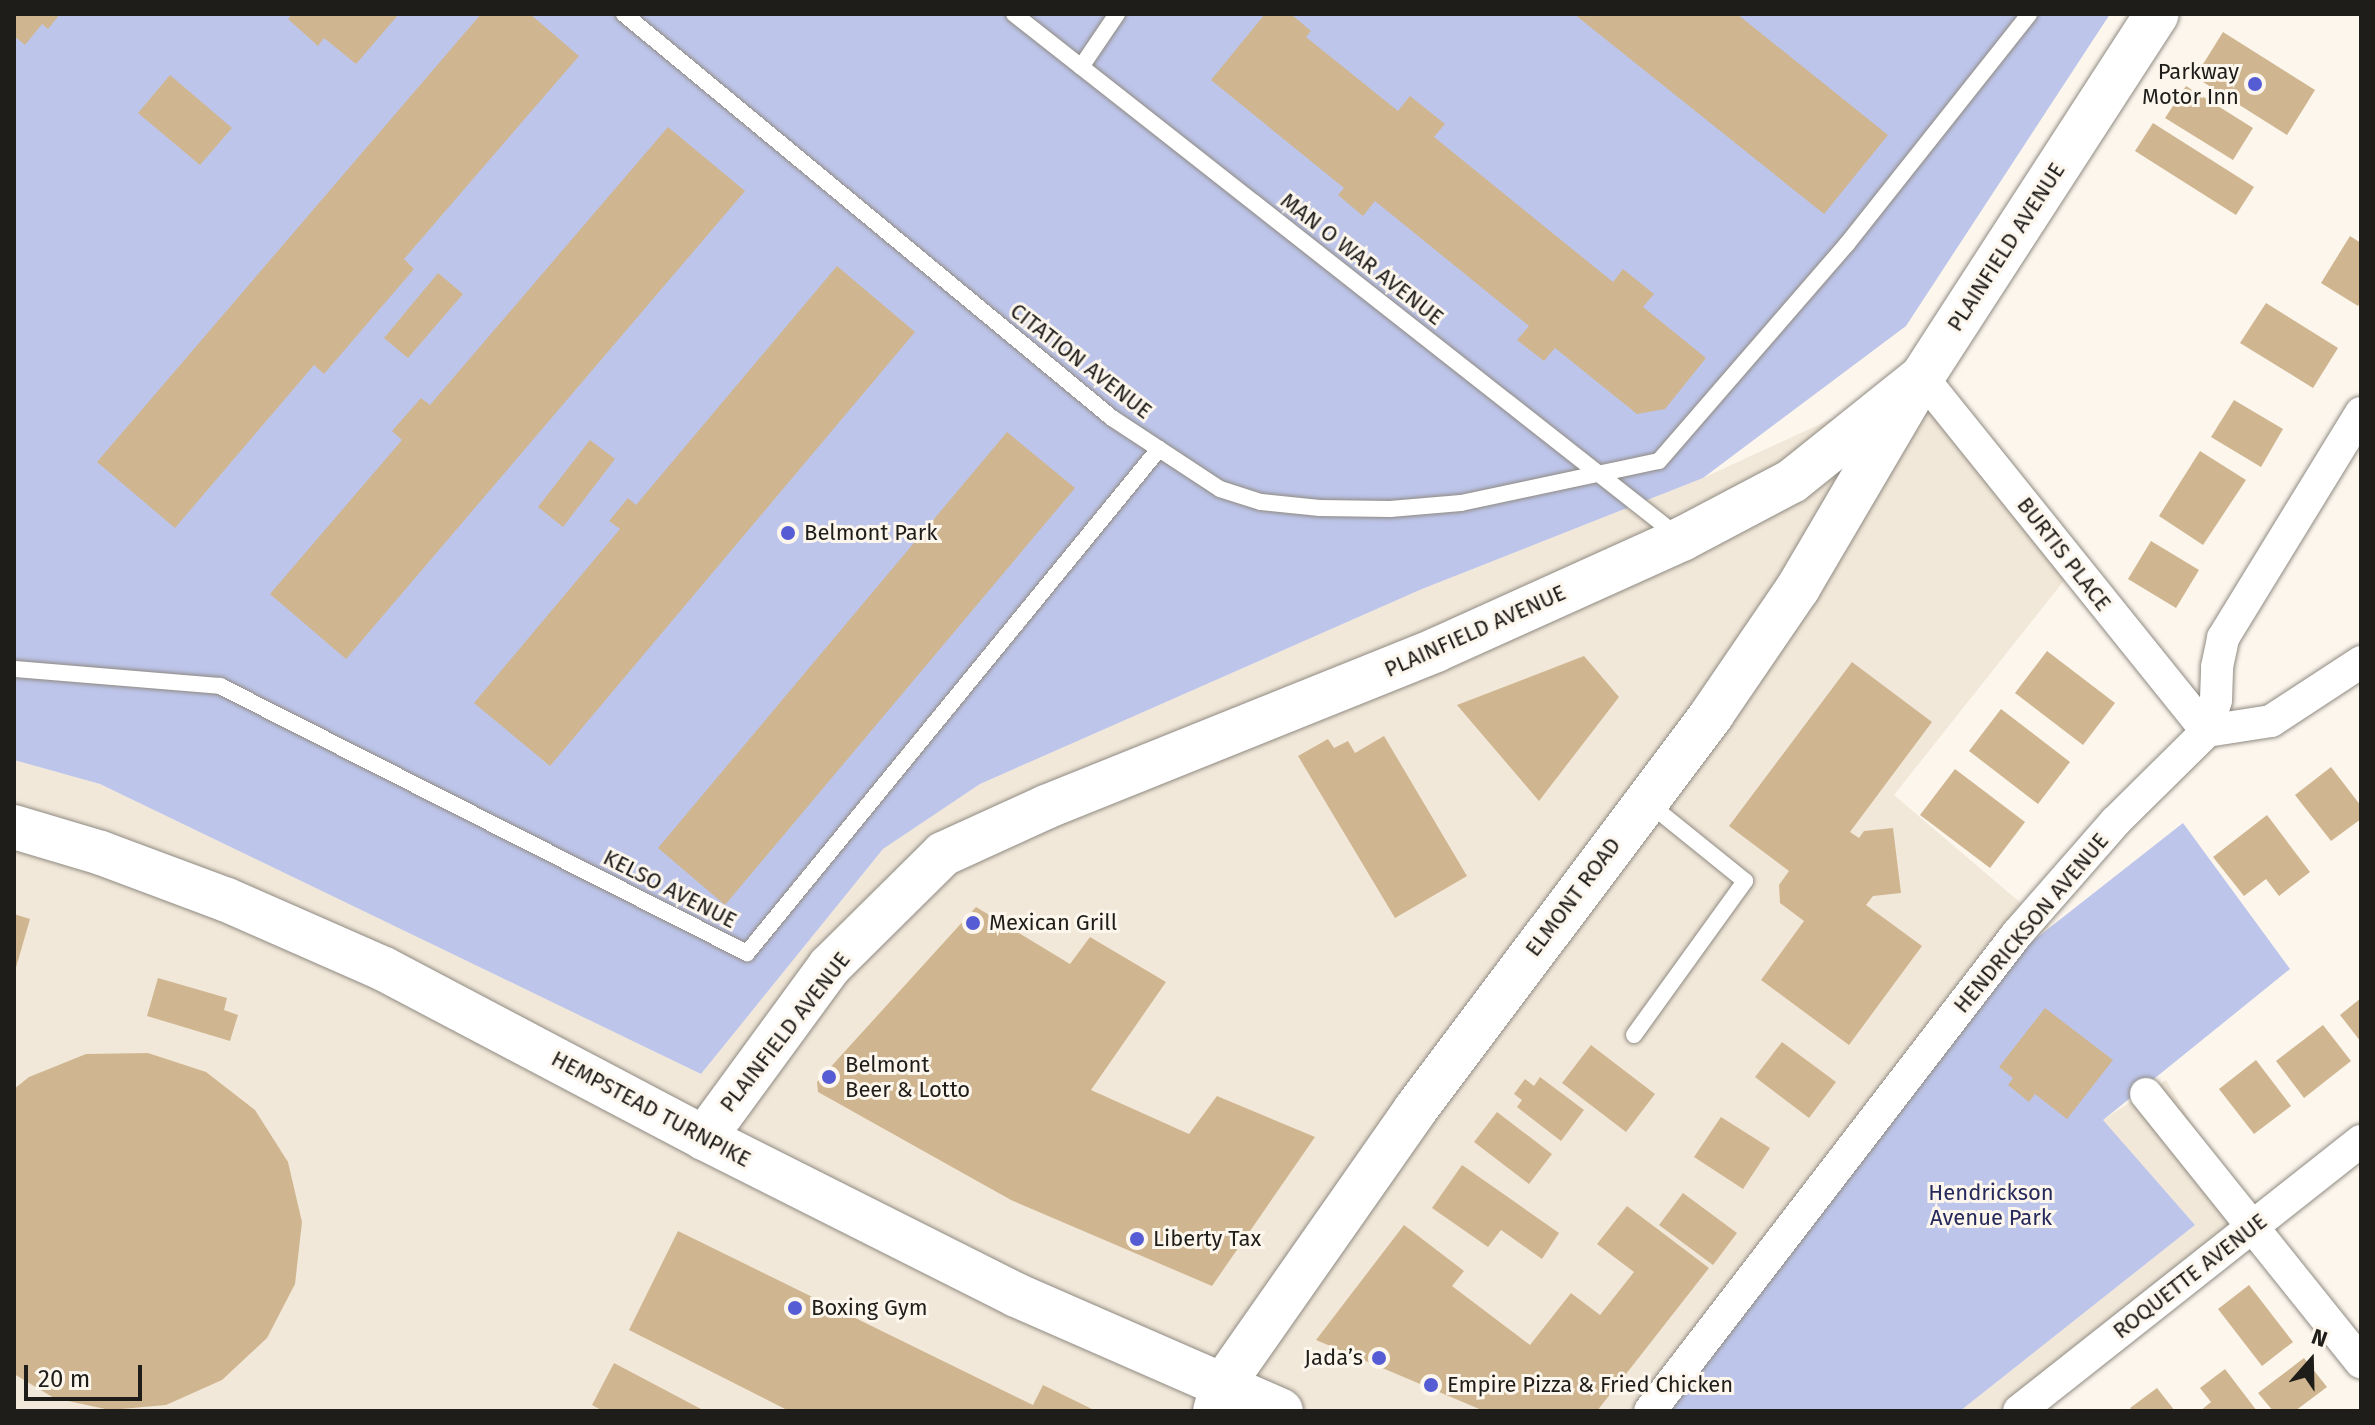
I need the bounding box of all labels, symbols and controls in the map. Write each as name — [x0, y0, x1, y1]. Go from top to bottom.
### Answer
place label: Parkway Motor Inn — [2142, 58, 2239, 110]
marker: Parkway Motor Inn — [2246, 75, 2264, 93]
street label: PLAINFIELD AVENUE — [1942, 158, 2070, 336]
street label: MAN O WAR AVENUE — [1275, 187, 1449, 331]
street label: CITATION AVENUE — [1005, 298, 1157, 424]
street label: BURTIS PLACE — [2012, 492, 2116, 616]
place label: Belmont Park — [804, 520, 937, 546]
marker: Belmont Park — [779, 524, 797, 542]
street label: PLAINFIELD AVENUE — [1380, 579, 1570, 683]
street label: HENDRICKSON AVENUE — [1948, 828, 2114, 1018]
street label: ELMONT ROAD — [1520, 832, 1626, 962]
street label: KELSO AVENUE — [599, 844, 741, 934]
place label: Mexican Grill — [989, 910, 1117, 936]
marker: Mexican Grill — [964, 914, 982, 932]
street label: PLAINFIELD AVENUE — [714, 947, 856, 1117]
street label: HEMPSTEAD TURNPIKE — [547, 1045, 755, 1173]
place label: Belmont Beer & Lotto — [845, 1051, 970, 1102]
marker: Belmont Beer & Lotto — [820, 1068, 838, 1086]
park label: Hendrickson Avenue Park — [1928, 1179, 2054, 1230]
street label: ROQUETTE AVENUE — [2108, 1208, 2272, 1344]
place label: Liberty Tax — [1153, 1226, 1261, 1252]
marker: Liberty Tax — [1128, 1230, 1146, 1248]
place label: Boxing Gym — [811, 1295, 928, 1321]
marker: Boxing Gym — [786, 1299, 804, 1317]
north arrow — [2271, 1321, 2351, 1401]
text: N — [2308, 1323, 2331, 1353]
place label: Jada’s — [1304, 1345, 1363, 1371]
scale bar — [28, 1349, 146, 1399]
marker: Jada’s — [1370, 1349, 1388, 1367]
text: 20 m — [38, 1365, 90, 1393]
place label: Empire Pizza & Fried Chicken — [1447, 1372, 1733, 1398]
marker: Empire Pizza & Fried Chicken — [1422, 1376, 1440, 1394]

